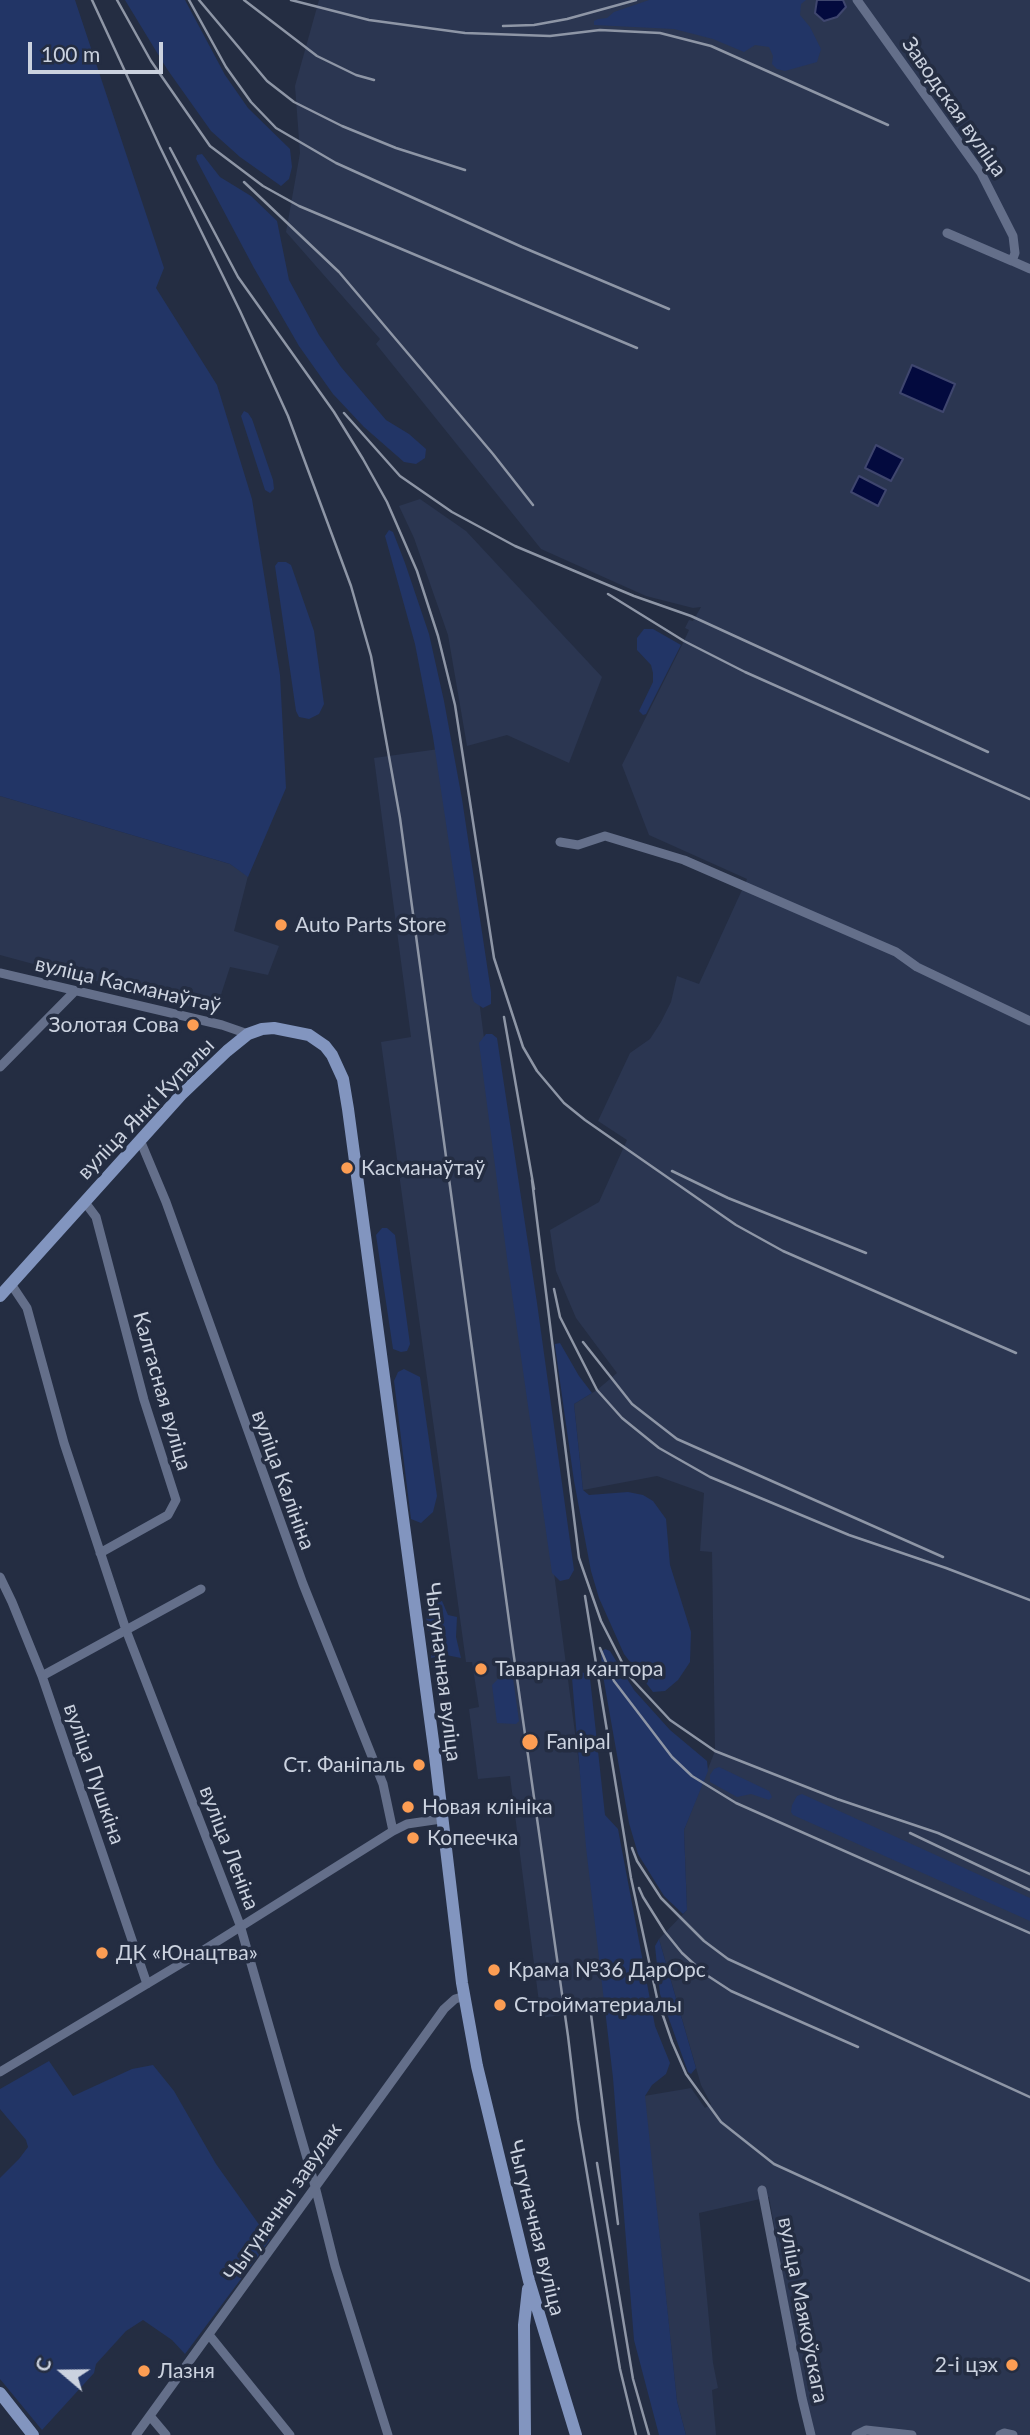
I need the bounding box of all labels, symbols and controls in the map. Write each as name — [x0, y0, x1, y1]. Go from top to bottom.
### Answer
scale bar — [32, 28, 166, 72]
street label: Заводская вуліца — [896, 32, 1012, 182]
text: 100 m — [41, 41, 100, 66]
place label: Auto Parts Store — [295, 912, 446, 938]
marker: Auto Parts Store — [273, 917, 289, 933]
street label: вуліца Касманаўтаў — [33, 951, 223, 1019]
place label: Золотая Сова — [48, 1012, 179, 1038]
marker: Золотая Сова — [185, 1017, 201, 1033]
street label: вуліца Янкі Купалы — [72, 1033, 220, 1185]
place label: Касманаўтаў — [361, 1155, 485, 1181]
marker: Касманаўтаў — [339, 1160, 355, 1176]
street label: Калгасная вуліца — [127, 1309, 197, 1473]
street label: вуліца Калініна — [246, 1407, 320, 1553]
street label: Чыгуначная вуліца — [420, 1581, 466, 1763]
place label: Таварная кантора — [495, 1656, 663, 1682]
marker: Таварная кантора — [473, 1661, 489, 1677]
street label: вуліца Пушкіна — [58, 1700, 130, 1848]
place label: Fanipal — [546, 1729, 611, 1755]
marker: Fanipal — [520, 1732, 540, 1752]
place label: Ст. Фаніпаль — [283, 1752, 405, 1778]
marker: Ст. Фаніпаль — [411, 1757, 427, 1773]
street label: вуліца Леніна — [194, 1782, 264, 1914]
place label: Новая клініка — [422, 1794, 553, 1820]
marker: Новая клініка — [400, 1799, 416, 1815]
place label: Копеечка — [427, 1825, 518, 1851]
marker: Копеечка — [405, 1830, 421, 1846]
place label: ДК «Юнацтва» — [116, 1940, 258, 1966]
marker: ДК «Юнацтва» — [94, 1945, 110, 1961]
place label: Крама №36 ДарОрс — [508, 1957, 706, 1983]
marker: Крама №36 ДарОрс — [486, 1962, 502, 1978]
place label: Стройматериалы — [514, 1992, 682, 2018]
marker: Стройматериалы — [492, 1997, 508, 2013]
street label: Чыгуначны завулак — [219, 2118, 347, 2286]
street label: Чыгуначная вуліца — [502, 2138, 570, 2318]
street label: вуліца Маякоўскага — [773, 2215, 833, 2405]
north arrow — [28, 2337, 98, 2407]
place label: 2-і цэх — [935, 2352, 998, 2378]
text: С — [30, 2355, 56, 2374]
marker: 2-і цэх — [1004, 2357, 1020, 2373]
place label: Лазня — [158, 2358, 215, 2384]
marker: Лазня — [136, 2363, 152, 2379]

